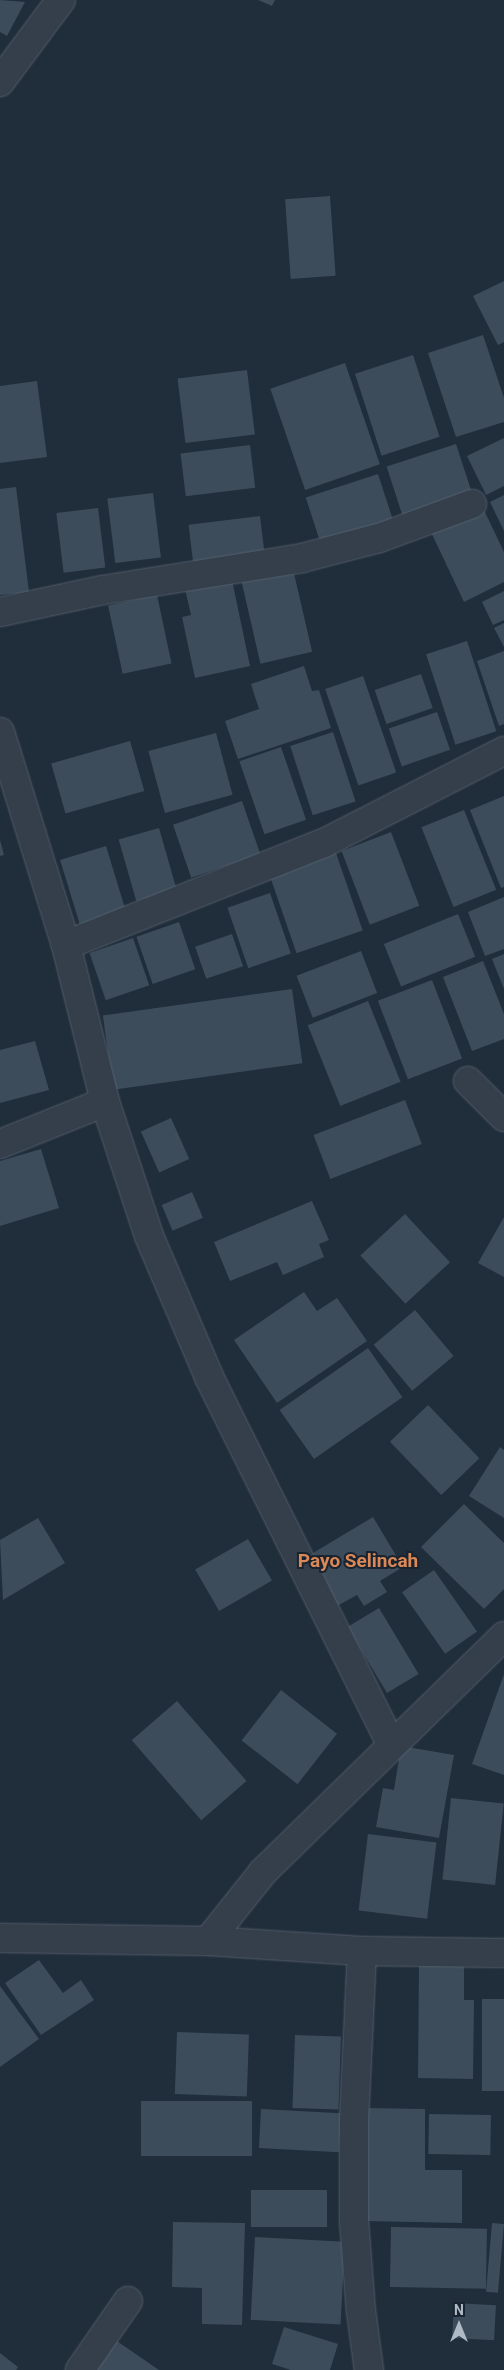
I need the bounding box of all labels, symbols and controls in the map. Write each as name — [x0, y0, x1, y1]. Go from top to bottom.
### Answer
district label: Payo Selincah — [298, 1550, 418, 1572]
north arrow — [434, 2300, 484, 2350]
text: N — [454, 2302, 464, 2318]

